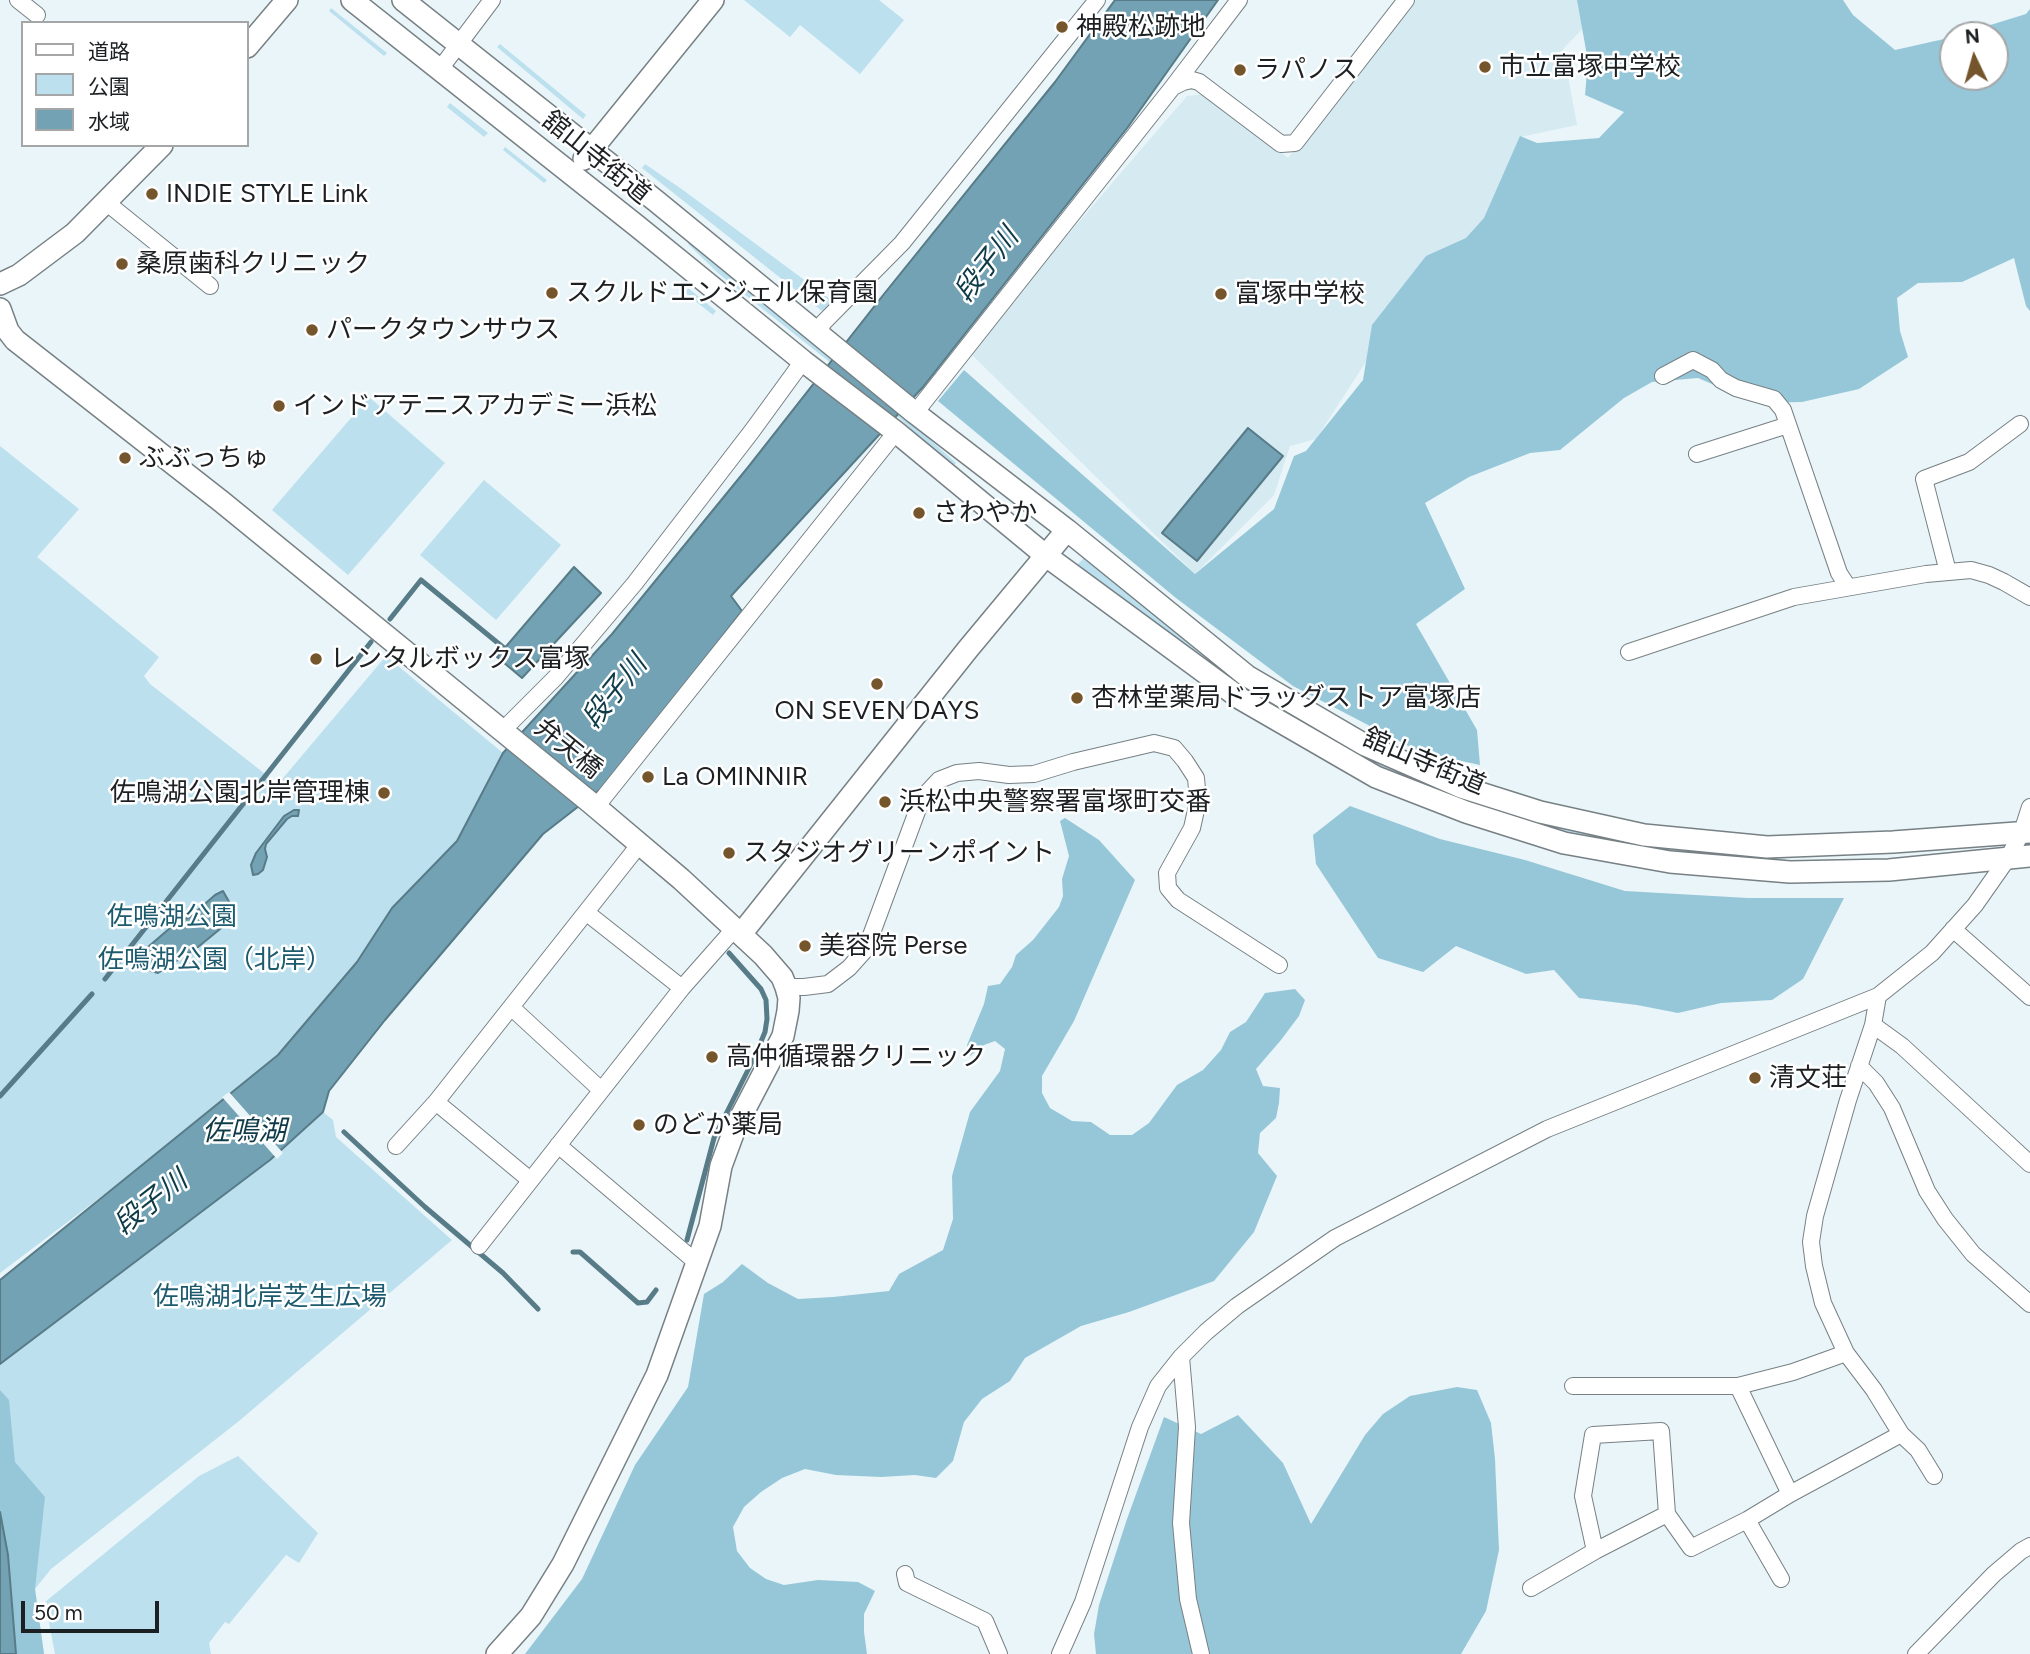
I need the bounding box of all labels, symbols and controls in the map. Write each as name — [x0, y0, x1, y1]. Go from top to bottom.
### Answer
place label: 神殿松跡地 — [1076, 11, 1206, 43]
marker: 神殿松跡地 — [1054, 19, 1070, 35]
legend — [21, 21, 248, 147]
north arrow — [1939, 21, 2009, 91]
text: N — [1964, 24, 1981, 49]
text: 道路 — [88, 39, 130, 64]
place label: 市立富塚中学校 — [1499, 51, 1681, 83]
place label: ラパノス — [1254, 54, 1358, 86]
marker: 市立富塚中学校 — [1477, 59, 1493, 75]
marker: ラパノス — [1232, 62, 1248, 78]
text: 公園 — [88, 74, 130, 99]
street label: 舘山寺街道 — [536, 105, 656, 211]
text: 水域 — [88, 109, 130, 134]
place label: INDIE STYLE Link — [166, 178, 368, 210]
marker: INDIE STYLE Link — [144, 186, 160, 202]
water label: 段子川 — [948, 222, 1026, 308]
place label: 桑原歯科クリニック — [136, 248, 370, 280]
marker: 桑原歯科クリニック — [114, 256, 130, 272]
place label: スクルドエンジェル保育園 — [566, 277, 878, 309]
place label: 富塚中学校 — [1235, 278, 1365, 310]
marker: スクルドエンジェル保育園 — [544, 285, 560, 301]
marker: 富塚中学校 — [1213, 286, 1229, 302]
place label: パークタウンサウス — [326, 314, 560, 346]
marker: パークタウンサウス — [304, 322, 320, 338]
place label: インドアテニスアカデミー浜松 — [293, 390, 657, 422]
marker: インドアテニスアカデミー浜松 — [271, 398, 287, 414]
place label: ぶぶっちゅ — [139, 442, 269, 474]
marker: ぶぶっちゅ — [117, 450, 133, 466]
place label: さわやか — [933, 497, 1037, 529]
marker: さわやか — [911, 505, 927, 521]
place label: レンタルボックス富塚 — [330, 643, 590, 675]
water label: 段子川 — [576, 649, 654, 735]
marker: レンタルボックス富塚 — [308, 651, 324, 667]
marker: ON SEVEN DAYS — [869, 676, 885, 692]
place label: 杏林堂薬局ドラッグストア富塚店 — [1091, 682, 1481, 714]
marker: 杏林堂薬局ドラッグストア富塚店 — [1069, 690, 1085, 706]
place label: ON SEVEN DAYS — [775, 695, 979, 727]
street label: 弁天橋 — [528, 712, 608, 786]
street label: 舘山寺街道 — [1358, 722, 1490, 802]
place label: La OMINNIR — [662, 761, 808, 793]
marker: La OMINNIR — [640, 769, 656, 785]
place label: 佐鳴湖公園北岸管理棟 — [110, 777, 370, 809]
marker: 佐鳴湖公園北岸管理棟 — [376, 785, 392, 801]
place label: 浜松中央警察署富塚町交番 — [899, 786, 1211, 818]
marker: 浜松中央警察署富塚町交番 — [877, 794, 893, 810]
place label: スタジオグリーンポイント — [743, 837, 1055, 869]
marker: スタジオグリーンポイント — [721, 845, 737, 861]
park label: 佐鳴湖公園 — [107, 901, 237, 933]
place label: 美容院 Perse — [819, 930, 968, 962]
marker: 美容院 Perse — [797, 938, 813, 954]
park label: 佐鳴湖公園（北岸） — [98, 944, 332, 976]
place label: 高仲循環器クリニック — [726, 1041, 986, 1073]
marker: 高仲循環器クリニック — [704, 1049, 720, 1065]
place label: 清文荘 — [1769, 1062, 1847, 1094]
marker: 清文荘 — [1747, 1070, 1763, 1086]
place label: のどか薬局 — [653, 1109, 783, 1141]
water label: 佐鳴湖 — [202, 1115, 286, 1149]
marker: のどか薬局 — [631, 1117, 647, 1133]
water label: 段子川 — [108, 1164, 194, 1242]
park label: 佐鳴湖北岸芝生広場 — [153, 1281, 387, 1313]
scale bar — [24, 1588, 163, 1632]
text: 50 m — [34, 1600, 83, 1625]

